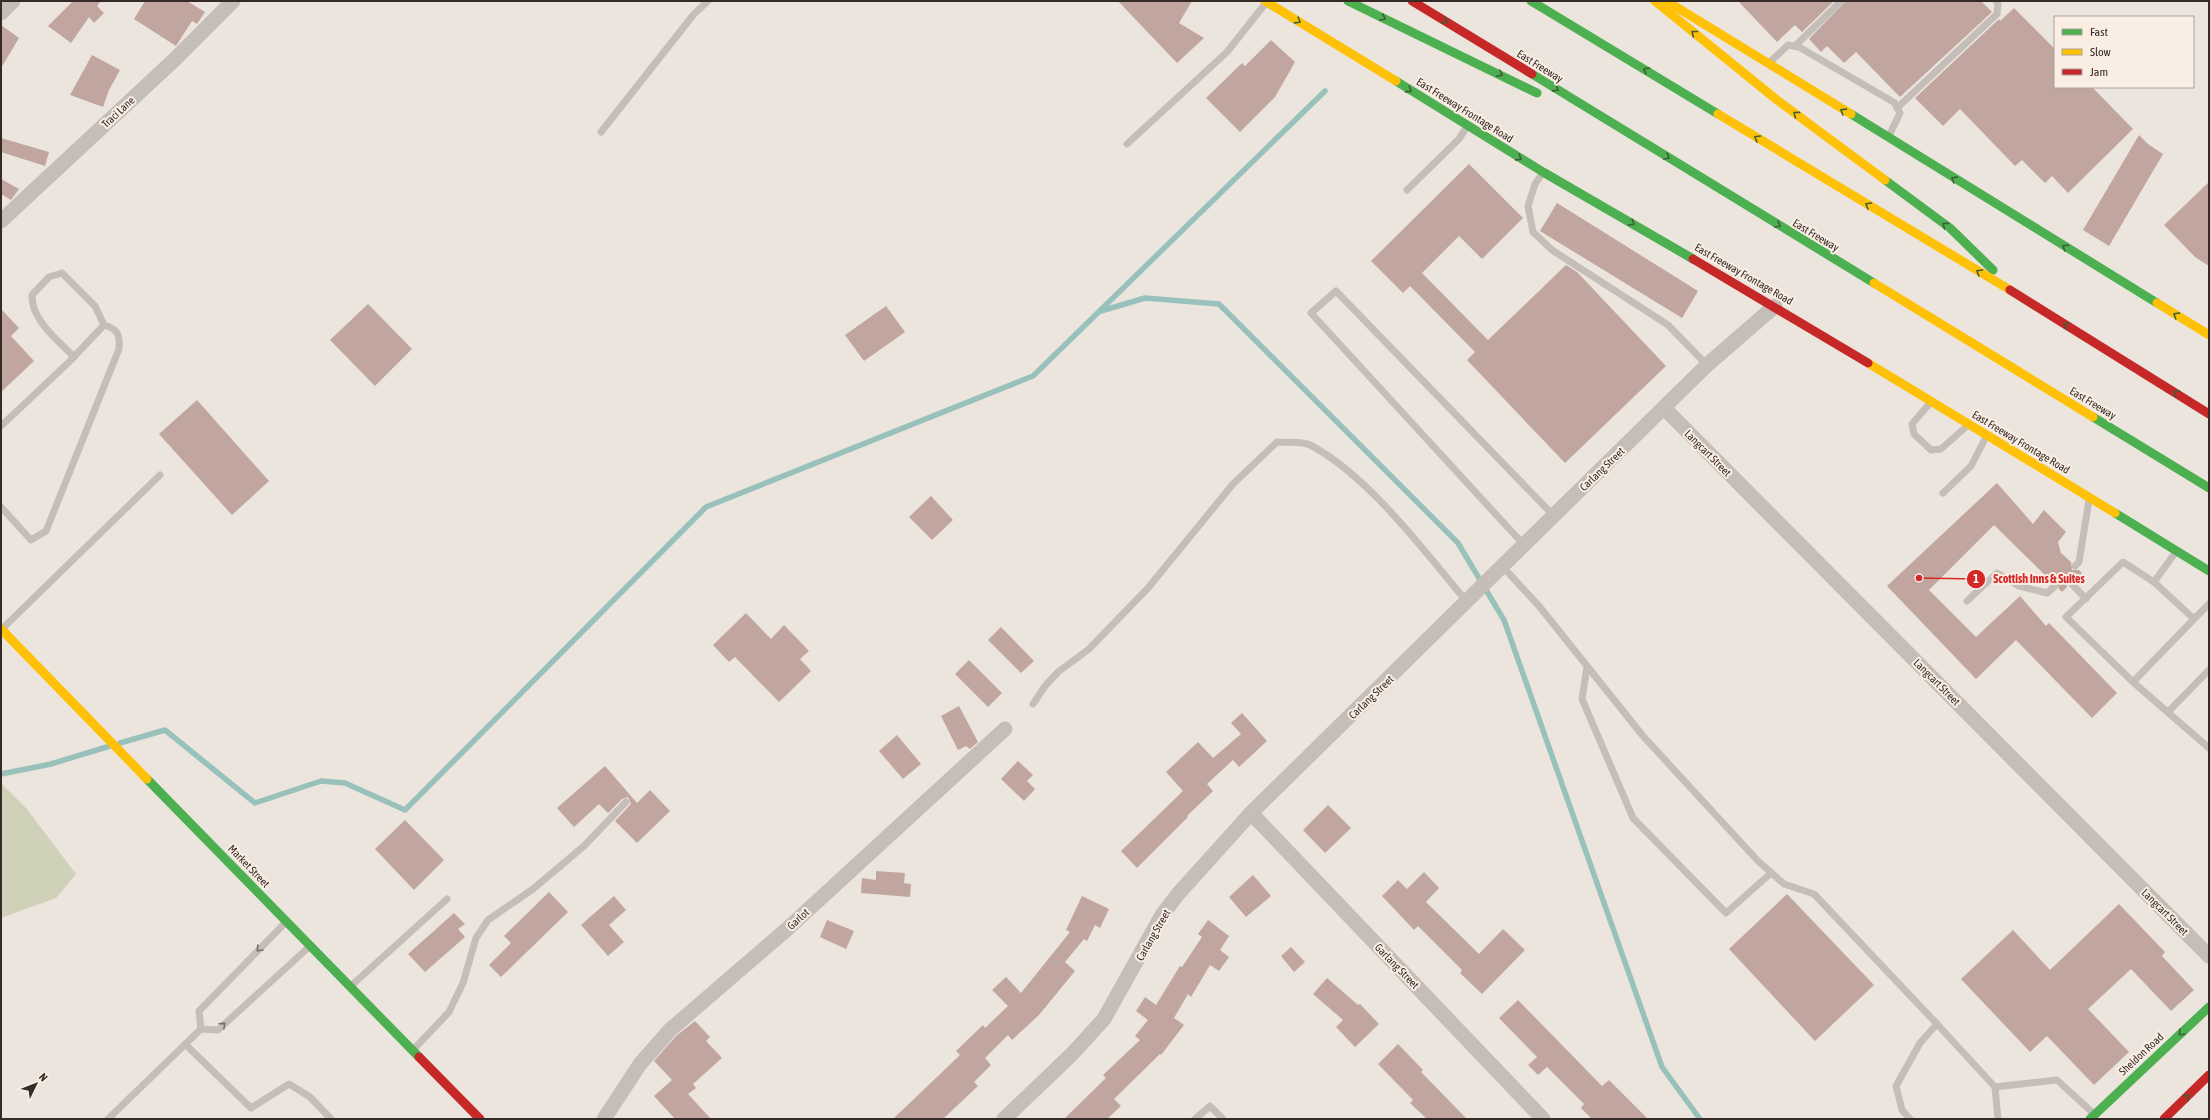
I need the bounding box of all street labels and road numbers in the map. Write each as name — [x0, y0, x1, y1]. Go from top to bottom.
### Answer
street label: East Freeway — [1515, 47, 1566, 85]
street label: East Freeway Frontage Road — [1415, 75, 1515, 145]
street label: Traci Lane — [99, 94, 137, 130]
street label: East Freeway — [1791, 217, 1842, 254]
street label: East Freeway Frontage Road — [1693, 241, 1795, 307]
street label: East Freeway — [2068, 385, 2119, 422]
street label: East Freeway Frontage Road — [1970, 408, 2072, 476]
street label: Langcart Street — [1682, 427, 1734, 479]
street label: Carlang Street — [1577, 445, 1627, 493]
street label: Langcart Street — [1911, 656, 1963, 708]
street label: Carlang Street — [1346, 673, 1396, 721]
street label: Market Street — [226, 842, 272, 890]
street label: Langcart Street — [2139, 886, 2191, 938]
street label: Garlot — [785, 906, 811, 932]
street label: Carlang Street — [1134, 907, 1172, 963]
street label: Garlang Street — [1373, 941, 1421, 991]
street label: Sheldon Road — [2116, 1031, 2166, 1077]

